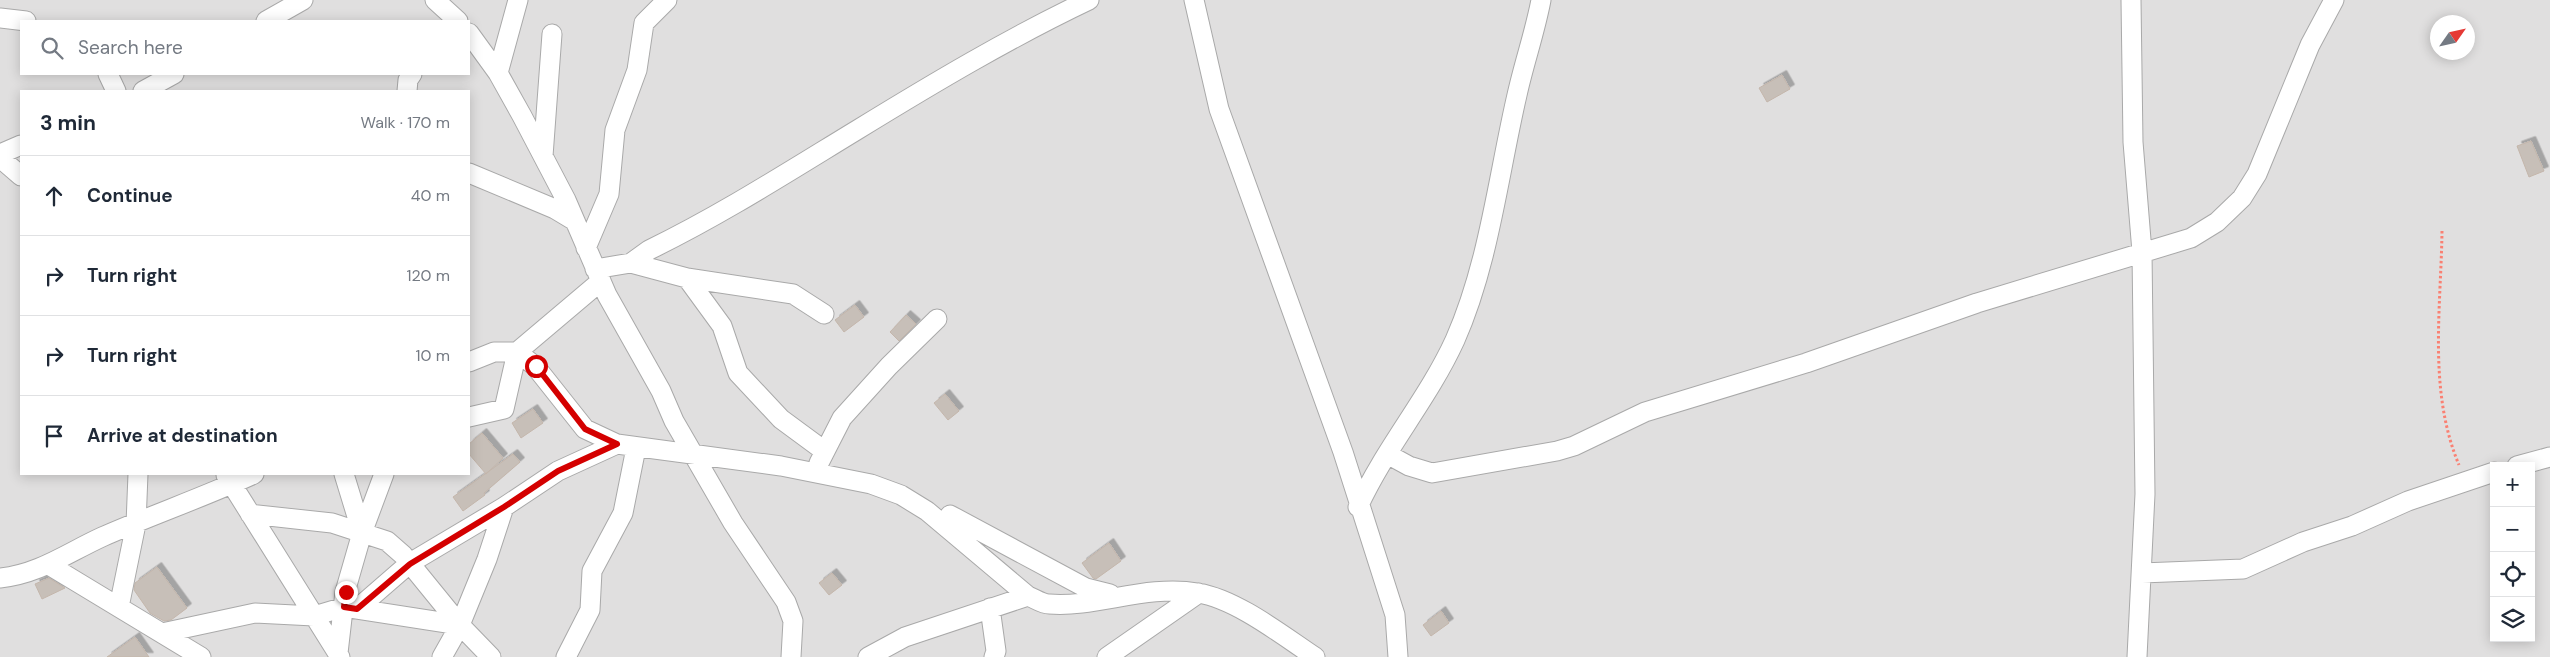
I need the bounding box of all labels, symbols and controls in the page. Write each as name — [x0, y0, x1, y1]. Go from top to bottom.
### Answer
north arrow — [2430, 15, 2475, 60]
search box — [20, 20, 470, 75]
icon: search — [38, 34, 66, 62]
text: Search here — [78, 35, 183, 60]
text: 3 min — [40, 109, 96, 137]
text: Walk · 170 m — [361, 112, 450, 133]
icon: ahead — [40, 182, 68, 210]
text: Continue — [87, 183, 173, 208]
text: 40 m — [411, 185, 450, 206]
icon: right — [40, 262, 68, 290]
text: Turn right — [87, 263, 177, 288]
text: 120 m — [406, 265, 450, 286]
icon: right — [40, 342, 68, 370]
text: Turn right — [87, 343, 177, 368]
text: 10 m — [416, 345, 450, 366]
route start — [525, 355, 548, 378]
icon: arrive — [40, 422, 68, 450]
text: Arrive at destination — [87, 423, 278, 448]
map controls — [2490, 462, 2535, 642]
button: + — [2490, 462, 2535, 507]
button: − — [2490, 507, 2535, 552]
button: locate — [2490, 552, 2535, 597]
route end — [335, 581, 358, 604]
button: layers — [2490, 597, 2535, 642]

